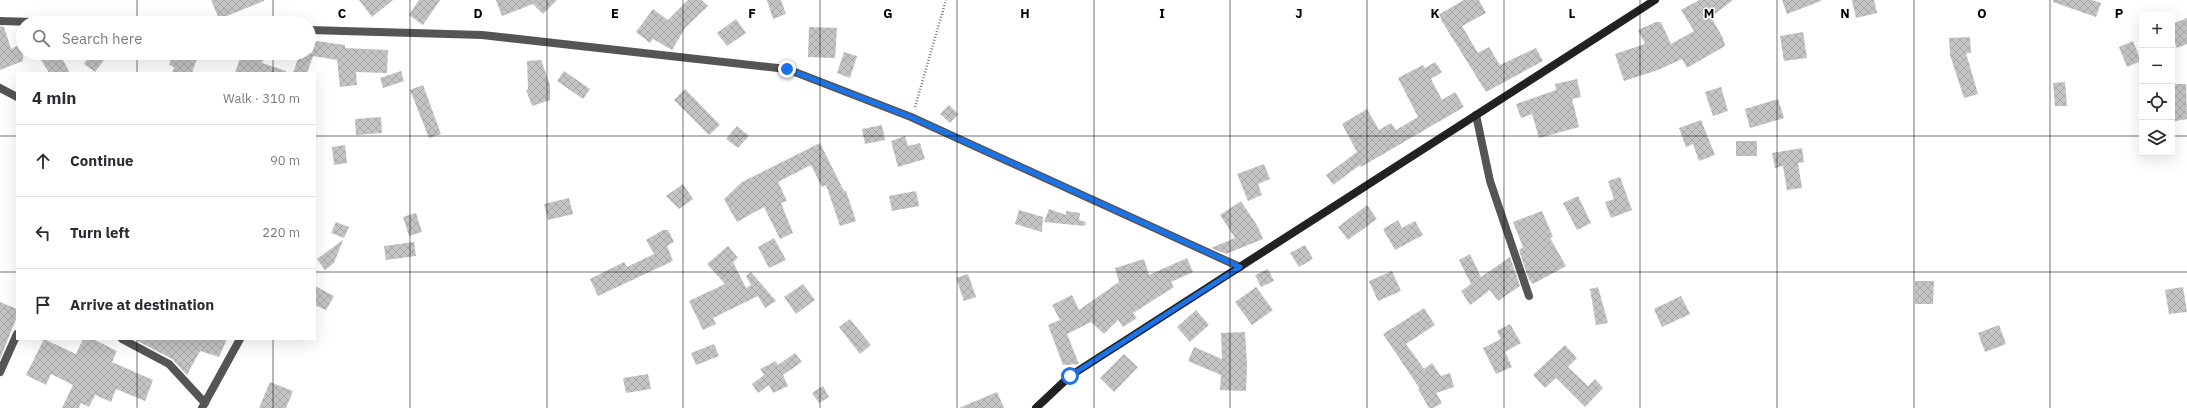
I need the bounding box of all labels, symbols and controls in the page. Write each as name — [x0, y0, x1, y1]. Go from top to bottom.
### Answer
text: C — [338, 5, 347, 22]
text: D — [473, 5, 483, 22]
text: E — [611, 5, 619, 22]
text: F — [748, 5, 756, 22]
text: G — [883, 5, 893, 22]
text: H — [1020, 5, 1030, 22]
text: I — [1159, 5, 1165, 22]
text: J — [1295, 5, 1303, 22]
text: K — [1430, 5, 1440, 22]
text: L — [1569, 5, 1576, 22]
text: M — [1704, 5, 1714, 22]
text: N — [1840, 5, 1850, 22]
text: O — [1977, 5, 1987, 22]
text: P — [2115, 5, 2124, 22]
map controls — [2139, 12, 2175, 156]
button: + — [2139, 12, 2175, 48]
search box — [16, 16, 316, 60]
icon: search — [30, 27, 52, 49]
text: Search here — [62, 29, 142, 48]
button: − — [2139, 48, 2175, 84]
route end — [778, 60, 796, 78]
button: locate — [2139, 84, 2175, 120]
text: 4 min — [32, 87, 76, 109]
text: Walk · 310 m — [223, 90, 300, 107]
button: layers — [2139, 120, 2175, 156]
icon: ahead — [32, 150, 54, 172]
text: Continue — [70, 151, 134, 170]
text: 90 m — [270, 152, 300, 169]
icon: left — [32, 222, 54, 244]
text: Turn left — [70, 223, 130, 242]
text: 220 m — [262, 224, 300, 241]
icon: arrive — [32, 294, 54, 316]
text: Arrive at destination — [70, 295, 214, 314]
route start — [1061, 367, 1079, 385]

